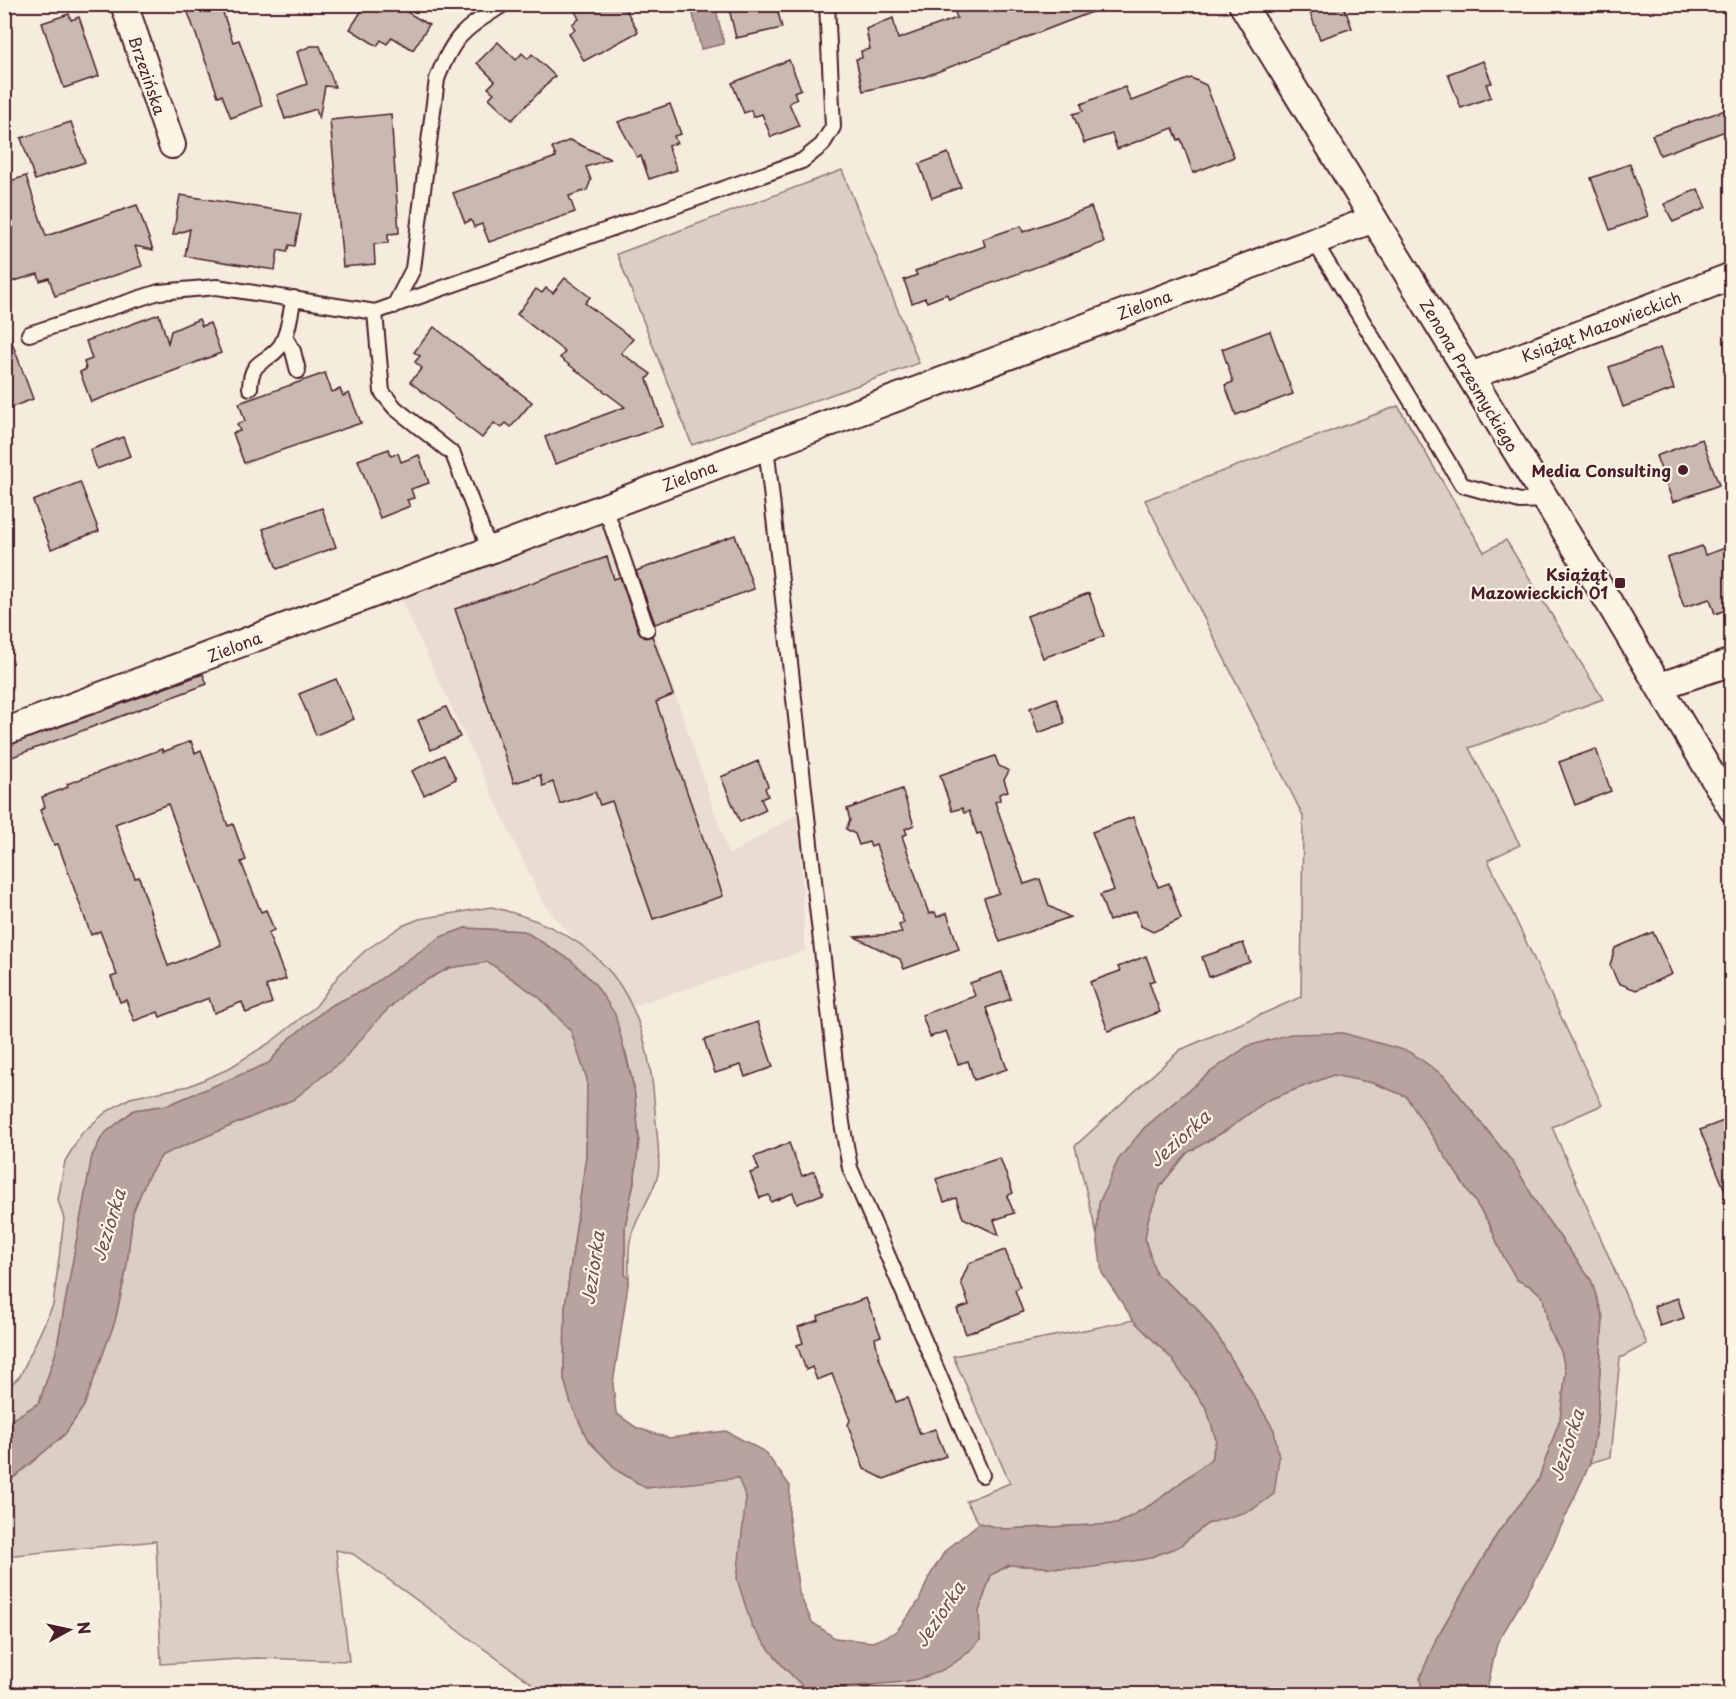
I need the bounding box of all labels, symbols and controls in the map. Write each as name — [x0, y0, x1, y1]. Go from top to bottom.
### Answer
street label: Brzezińska — [123, 32, 173, 118]
street label: Zielona — [1113, 283, 1175, 325]
street label: Książąt Mazowieckich — [1518, 284, 1684, 368]
street label: Zenona Przesmyckiego — [1415, 294, 1525, 456]
street label: Zielona — [658, 454, 720, 496]
place label: Media Consulting — [1531, 458, 1671, 482]
marker: Media Consulting — [1676, 463, 1690, 477]
place label: Książąt Mazowieckich 01 — [1471, 562, 1608, 604]
marker: Książąt Mazowieckich 01 — [1613, 576, 1627, 590]
street label: Zielona — [203, 625, 265, 667]
water label: Jeziorka — [1142, 1103, 1216, 1173]
water label: Jeziorka — [84, 1185, 132, 1265]
water label: Jeziorka — [573, 1229, 611, 1307]
water label: Jeziorka — [1542, 1405, 1591, 1485]
water label: Jeziorka — [907, 1575, 971, 1652]
north arrow — [39, 1600, 99, 1660]
text: N — [72, 1620, 98, 1636]

